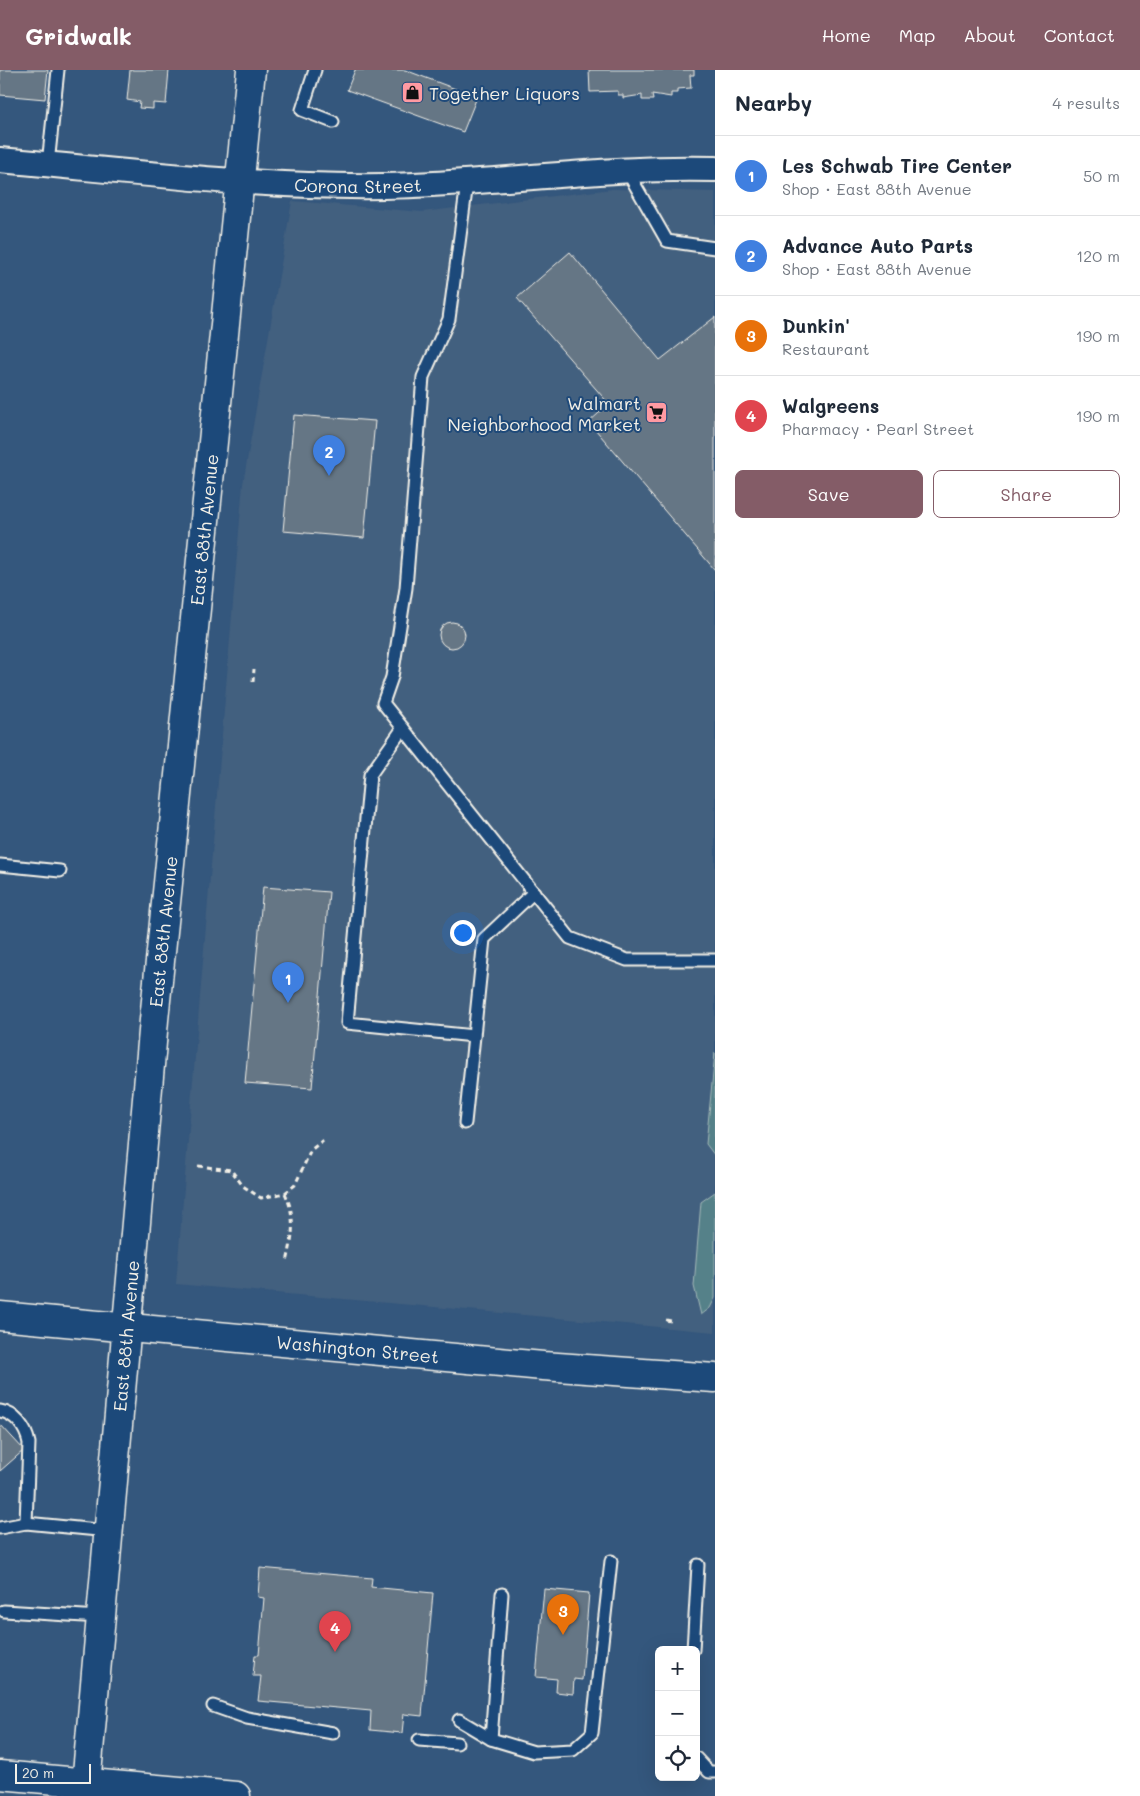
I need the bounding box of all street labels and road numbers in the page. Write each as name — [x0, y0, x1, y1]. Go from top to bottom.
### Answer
street label: Corona Street — [294, 173, 422, 198]
street label: East 88th Avenue — [184, 453, 224, 606]
street label: East 88th Avenue — [143, 855, 183, 1008]
street label: East 88th Avenue — [107, 1259, 145, 1413]
street label: Washington Street — [275, 1329, 440, 1368]

